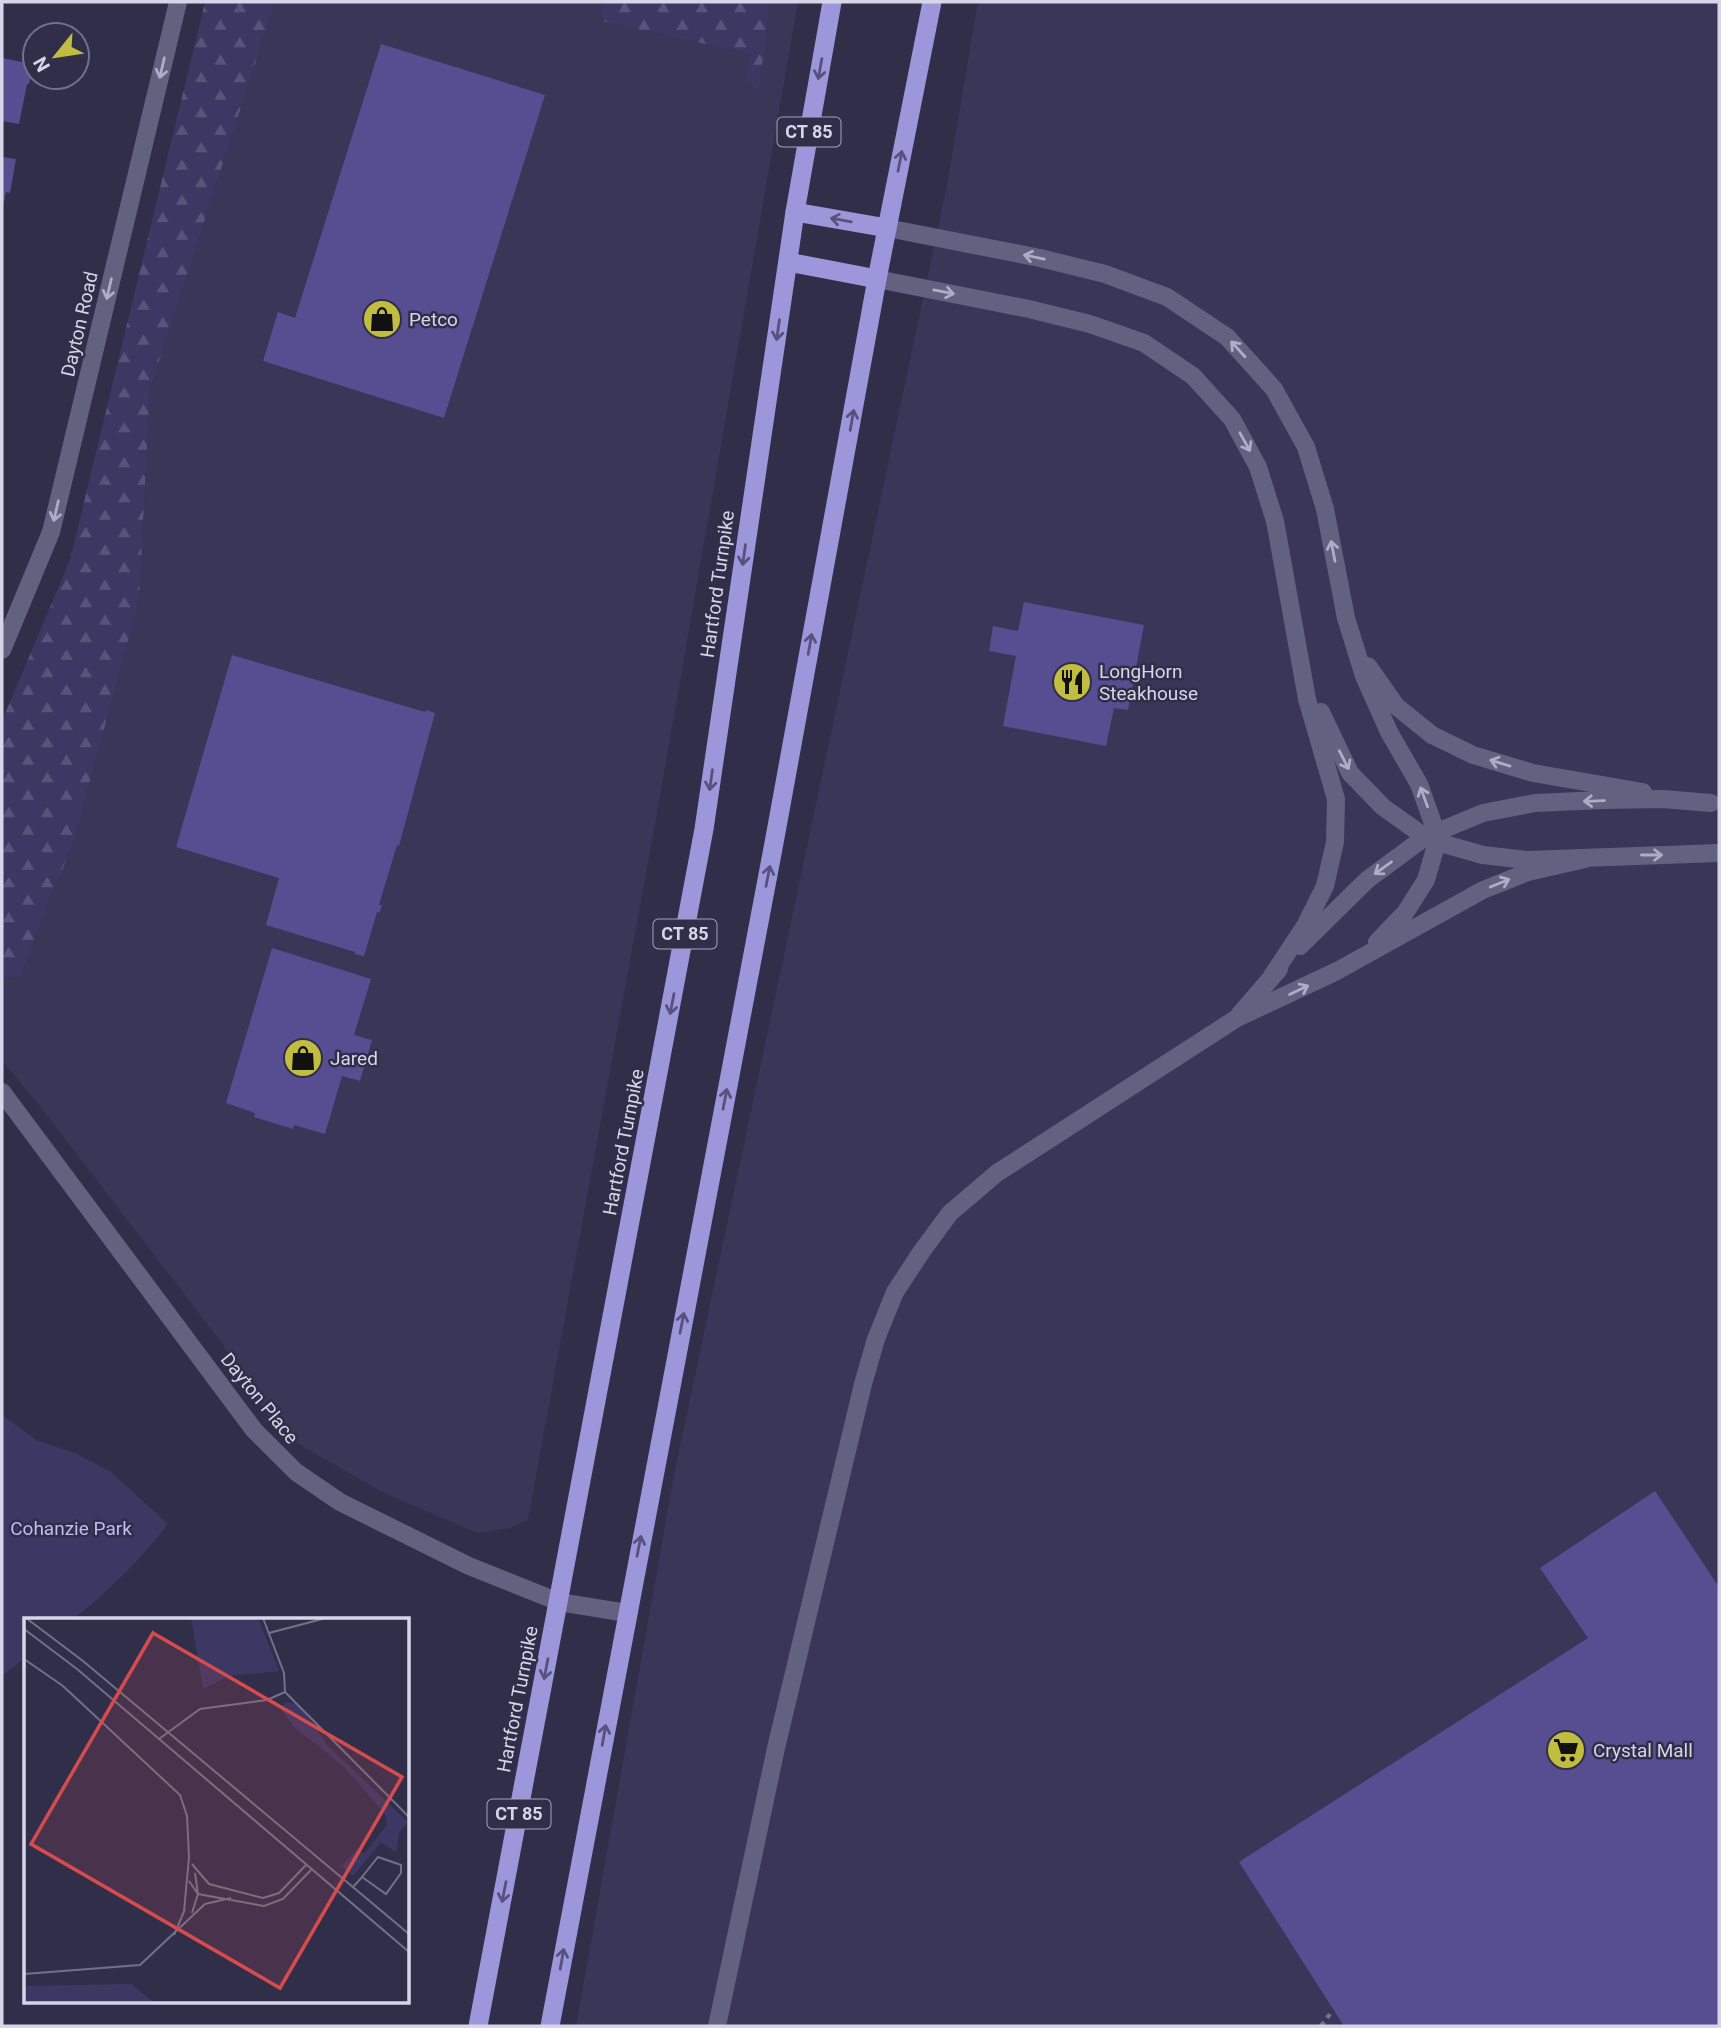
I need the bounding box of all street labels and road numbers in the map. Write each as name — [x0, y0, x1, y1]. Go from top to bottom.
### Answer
road number: CT 85 — [778, 118, 840, 146]
street label: Dayton Road — [56, 269, 103, 379]
street label: Hartford Turnpike — [696, 509, 739, 659]
road number: CT 85 — [654, 919, 716, 948]
street label: Hartford Turnpike — [598, 1067, 649, 1217]
street label: Dayton Place — [216, 1348, 303, 1449]
street label: Hartford Turnpike — [492, 1624, 543, 1774]
road number: CT 85 — [488, 1800, 550, 1828]

